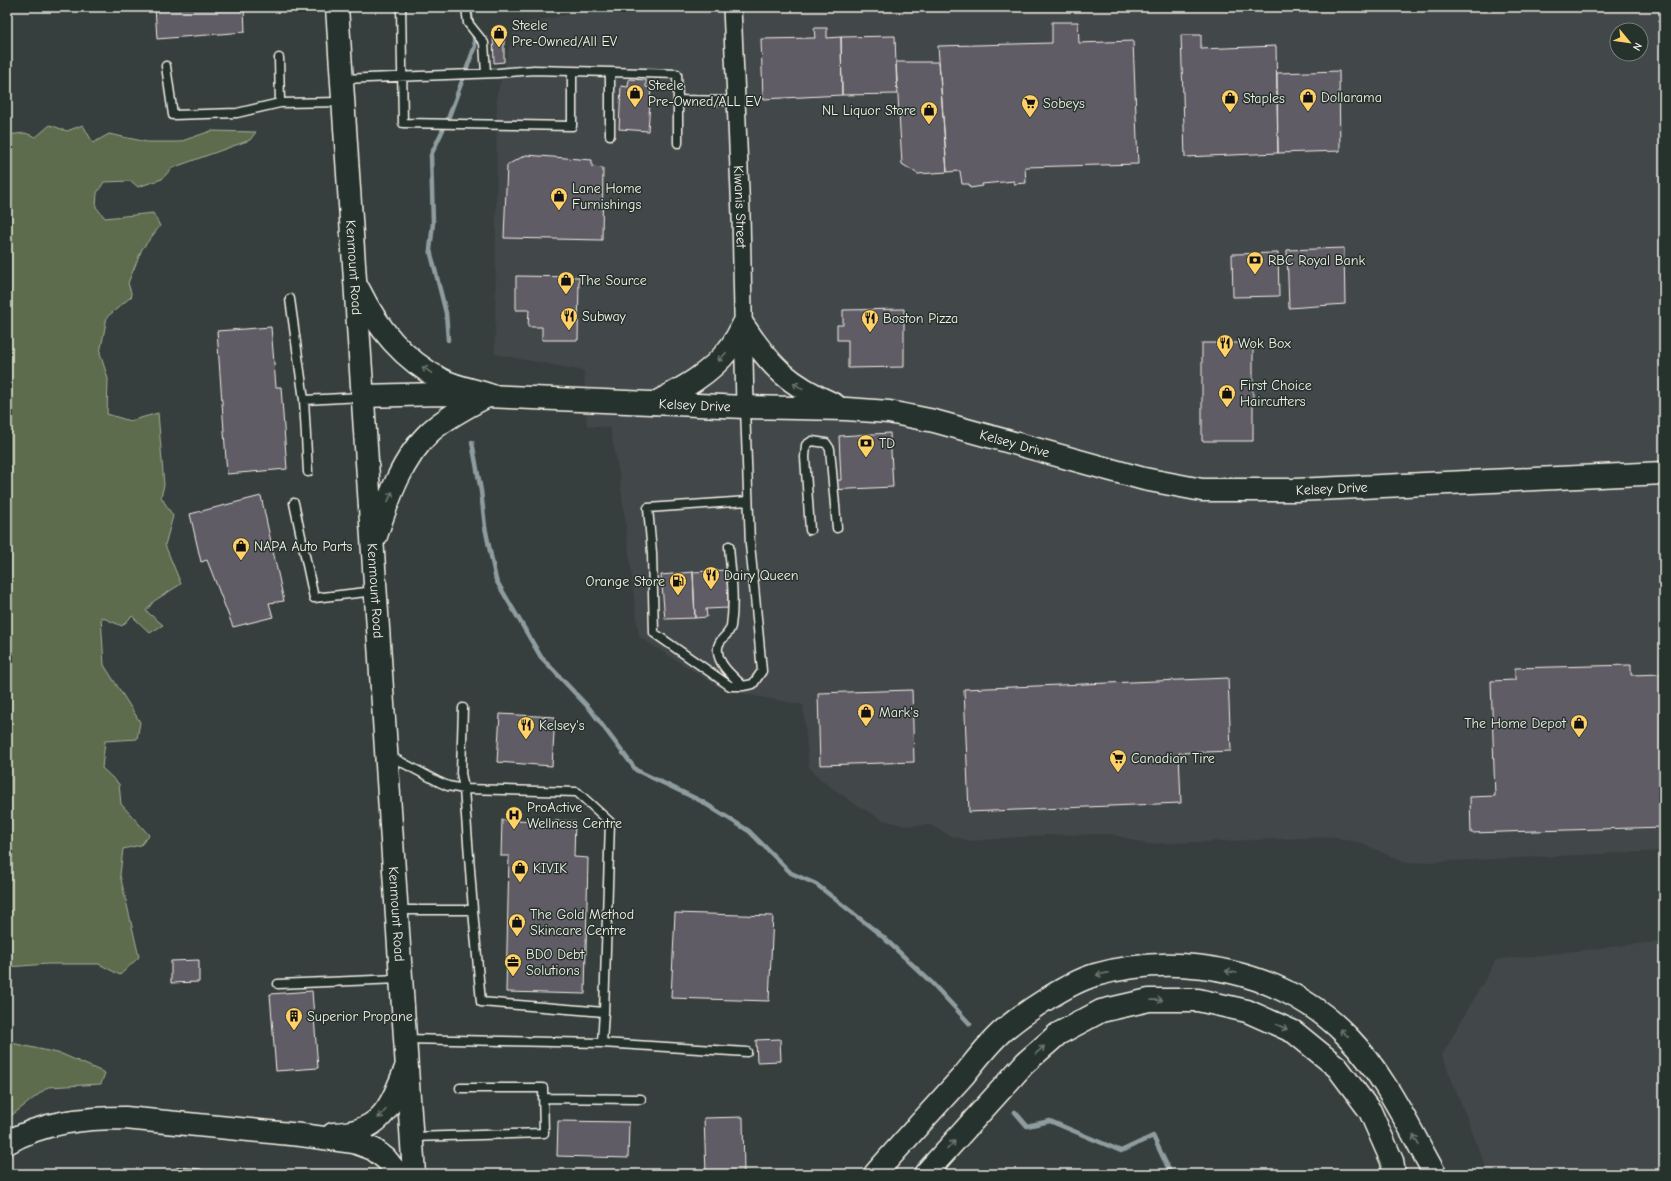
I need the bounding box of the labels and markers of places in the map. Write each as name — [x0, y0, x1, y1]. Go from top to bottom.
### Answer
place label: Steele Pre-Owned/All EV — [512, 17, 618, 50]
shop icon: Steele Pre-Owned/All EV — [489, 23, 509, 48]
place label: Steele Pre-Owned/ALL EV — [648, 77, 762, 110]
shop icon: Steele Pre-Owned/ALL EV — [625, 83, 645, 108]
shop icon: Dollarama — [1298, 87, 1318, 112]
shop icon: Staples — [1220, 88, 1240, 113]
place label: Dollarama — [1321, 89, 1382, 106]
place label: Staples — [1243, 90, 1285, 107]
supermarket icon: Sobeys — [1020, 93, 1040, 118]
place label: Sobeys — [1043, 95, 1085, 112]
shop icon: NL Liquor Store — [919, 100, 939, 125]
place label: NL Liquor Store — [822, 102, 916, 119]
place label: Lane Home Furnishings — [572, 180, 642, 213]
shop icon: Lane Home Furnishings — [549, 186, 569, 211]
bank icon: RBC Royal Bank — [1245, 250, 1265, 275]
place label: RBC Royal Bank — [1268, 252, 1365, 269]
shop icon: The Source — [556, 270, 576, 295]
place label: The Source — [579, 272, 647, 289]
restaurant icon: Subway — [559, 306, 579, 331]
place label: Subway — [582, 308, 627, 325]
restaurant icon: Boston Pizza — [860, 308, 880, 333]
place label: Boston Pizza — [883, 310, 958, 327]
restaurant icon: Wok Box — [1215, 333, 1235, 358]
place label: Wok Box — [1238, 335, 1291, 352]
place label: First Choice Haircutters — [1240, 377, 1312, 410]
shop icon: First Choice Haircutters — [1217, 383, 1237, 408]
bank icon: TD — [856, 433, 876, 458]
place label: TD — [879, 435, 895, 452]
shop icon: NAPA Auto Parts — [231, 536, 251, 561]
place label: NAPA Auto Parts — [254, 538, 352, 555]
restaurant icon: Dairy Queen — [701, 565, 721, 590]
place label: Dairy Queen — [724, 567, 799, 584]
fuel station icon: Orange Store — [668, 571, 688, 596]
place label: Orange Store — [586, 573, 665, 590]
shop icon: Mark's — [856, 702, 876, 727]
place label: Mark's — [879, 704, 919, 721]
shop icon: The Home Depot — [1569, 713, 1589, 738]
restaurant icon: Kelsey's — [516, 715, 536, 740]
place label: The Home Depot — [1464, 715, 1567, 732]
place label: Kelsey's — [539, 717, 585, 734]
supermarket icon: Canadian Tire — [1108, 748, 1128, 773]
place label: Canadian Tire — [1131, 750, 1215, 767]
place label: ProActive Wellness Centre — [527, 799, 622, 832]
hospital icon: ProActive Wellness Centre — [504, 805, 524, 830]
shop icon: KIVIK — [510, 858, 530, 883]
place label: KIVIK — [533, 860, 567, 877]
place label: The Gold Method Skincare Centre — [530, 906, 634, 939]
shop icon: The Gold Method Skincare Centre — [507, 912, 527, 937]
place label: BDO Debt Solutions — [526, 946, 585, 979]
office icon: BDO Debt Solutions — [503, 952, 523, 977]
building icon: Superior Propane — [284, 1006, 304, 1031]
place label: Superior Propane — [307, 1008, 413, 1025]

